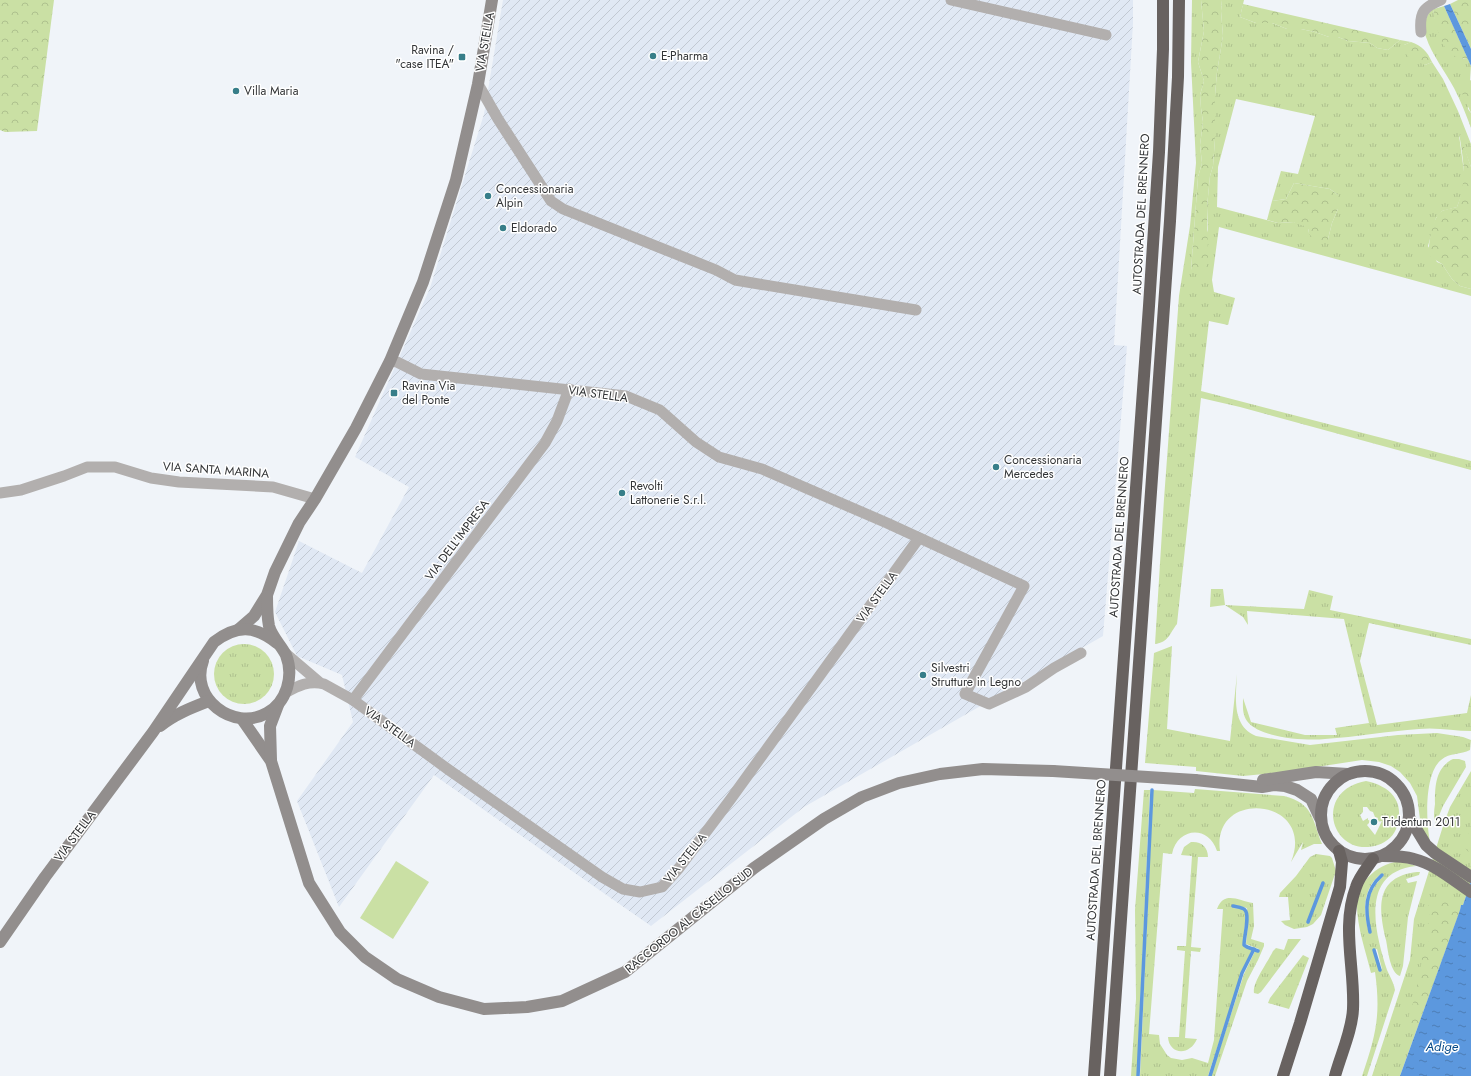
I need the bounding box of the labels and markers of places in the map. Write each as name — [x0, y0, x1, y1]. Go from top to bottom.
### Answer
place label: Ravina / "case ITEA" — [395, 41, 454, 73]
place label: E-Pharma — [661, 47, 708, 65]
marker: E-Pharma — [648, 51, 658, 61]
marker: Ravina / "case ITEA" — [457, 52, 467, 62]
place label: Villa Maria — [244, 82, 299, 100]
marker: Villa Maria — [231, 86, 241, 96]
place label: Concessionaria Alpin — [496, 180, 574, 212]
marker: Concessionaria Alpin — [483, 191, 493, 201]
place label: Eldorado — [511, 219, 557, 237]
marker: Eldorado — [498, 223, 508, 233]
place label: Ravina Via del Ponte — [402, 377, 456, 409]
marker: Ravina Via del Ponte — [389, 388, 399, 398]
place label: Concessionaria Mercedes — [1004, 451, 1082, 483]
marker: Concessionaria Mercedes — [991, 462, 1001, 472]
place label: Revolti Lattonerie S.r.l. — [630, 477, 707, 509]
marker: Revolti Lattonerie S.r.l. — [617, 488, 627, 498]
place label: Silvestri Strutture in Legno — [931, 659, 1021, 691]
marker: Silvestri Strutture in Legno — [918, 670, 928, 680]
place label: Tridentum 2011 — [1382, 813, 1460, 831]
marker: Tridentum 2011 — [1369, 817, 1379, 827]

